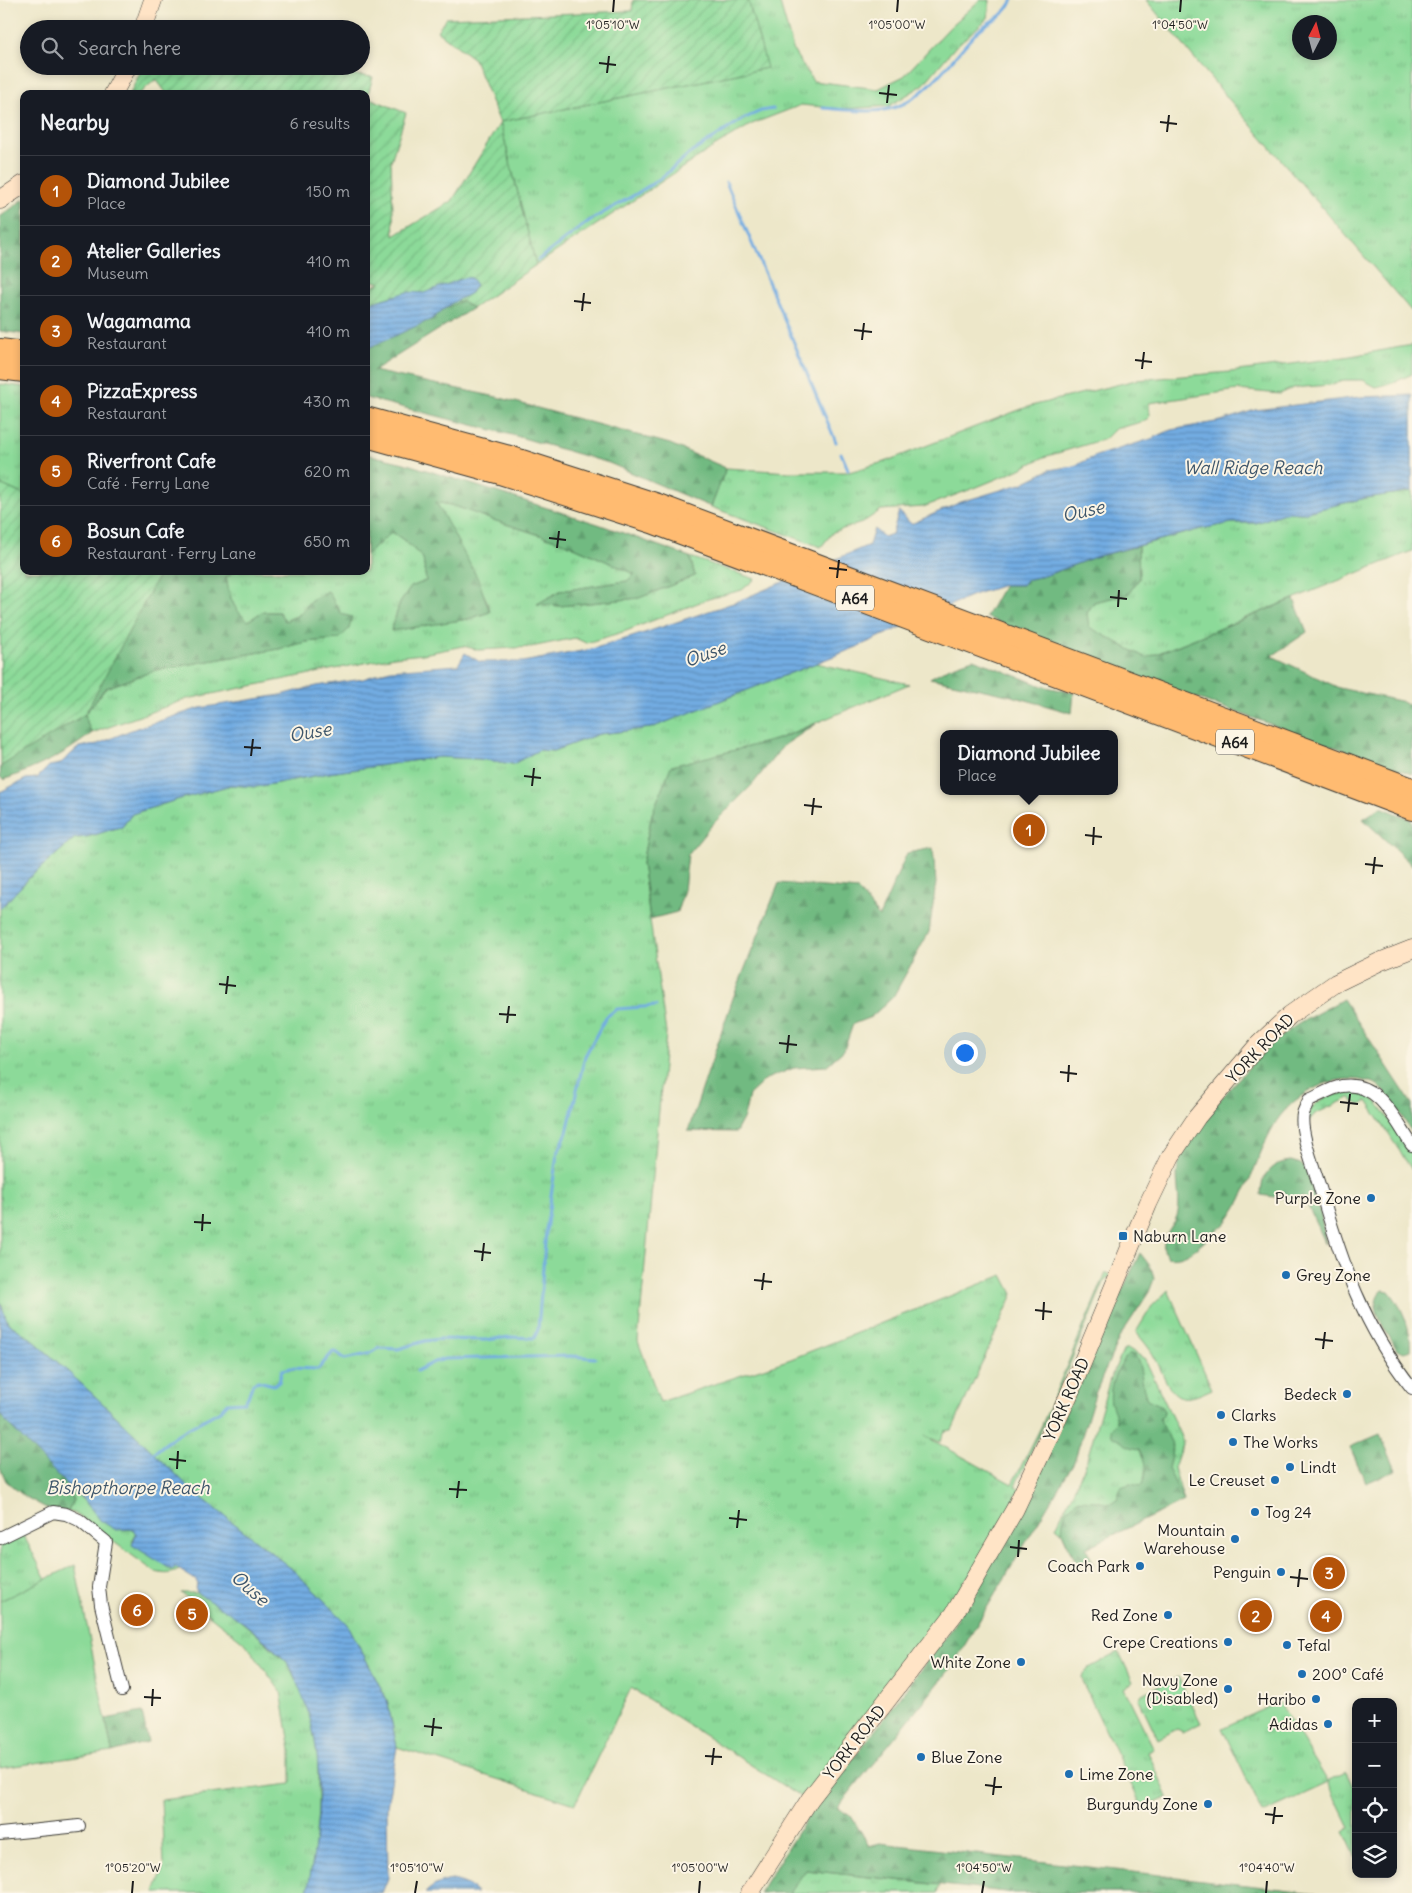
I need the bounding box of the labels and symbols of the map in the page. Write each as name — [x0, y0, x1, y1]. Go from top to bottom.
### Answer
north arrow — [1292, 15, 1337, 60]
text: 1°05'10"W — [586, 17, 640, 32]
text: 1°05'00"W — [869, 17, 925, 32]
text: 1°04'50"W — [1152, 17, 1208, 32]
water label: Wall Ridge Reach — [1184, 456, 1323, 479]
water label: Ouse — [1060, 495, 1107, 527]
road number: A64 — [836, 586, 874, 610]
water label: Ouse — [681, 636, 730, 672]
water label: Ouse — [287, 717, 334, 747]
road number: A64 — [1216, 730, 1254, 754]
pin: 1 — [1013, 811, 1045, 849]
street label: YORK ROAD — [1222, 1009, 1298, 1087]
your location — [952, 1040, 978, 1066]
place label: Purple Zone — [1275, 1188, 1361, 1208]
marker: Purple Zone — [1365, 1192, 1377, 1204]
place label: Naburn Lane — [1133, 1226, 1226, 1246]
marker: Naburn Lane — [1117, 1230, 1129, 1242]
place label: Grey Zone — [1296, 1265, 1371, 1285]
marker: Grey Zone — [1280, 1269, 1292, 1281]
street label: YORK ROAD — [1039, 1354, 1093, 1444]
place label: Bedeck — [1284, 1384, 1337, 1404]
marker: Bedeck — [1341, 1388, 1353, 1400]
place label: Clarks — [1231, 1405, 1276, 1425]
marker: Clarks — [1215, 1409, 1227, 1421]
place label: The Works — [1243, 1432, 1318, 1452]
marker: The Works — [1227, 1436, 1239, 1448]
place label: Lindt — [1300, 1457, 1337, 1477]
marker: Lindt — [1284, 1461, 1296, 1473]
place label: Le Creuset — [1189, 1470, 1266, 1490]
marker: Le Creuset — [1269, 1474, 1281, 1486]
water label: Bishopthorpe Reach — [46, 1476, 210, 1499]
place label: Tog 24 — [1265, 1502, 1312, 1522]
marker: Tog 24 — [1249, 1506, 1261, 1518]
place label: Mountain Warehouse — [1144, 1520, 1225, 1558]
marker: Mountain Warehouse — [1229, 1533, 1241, 1545]
pin: 3 — [1313, 1554, 1345, 1592]
place label: Coach Park — [1047, 1556, 1130, 1576]
marker: Coach Park — [1134, 1560, 1146, 1572]
place label: Penguin — [1213, 1562, 1271, 1582]
water label: Ouse — [226, 1565, 274, 1611]
marker: Penguin — [1275, 1566, 1287, 1578]
pin: 6 — [121, 1591, 153, 1629]
pin: 5 — [176, 1595, 208, 1633]
pin: 2 — [1240, 1597, 1272, 1635]
pin: 4 — [1310, 1597, 1342, 1635]
place label: Red Zone — [1091, 1605, 1158, 1625]
marker: Red Zone — [1162, 1609, 1174, 1621]
place label: Crepe Creations — [1103, 1632, 1218, 1652]
place label: Tefal — [1297, 1635, 1331, 1655]
marker: Crepe Creations — [1222, 1636, 1234, 1648]
marker: Tefal — [1281, 1639, 1293, 1651]
place label: White Zone — [930, 1652, 1011, 1672]
marker: White Zone — [1015, 1656, 1027, 1668]
place label: 200° Café — [1312, 1664, 1384, 1684]
marker: 200° Café — [1296, 1668, 1308, 1680]
place label: Navy Zone (Disabled) — [1142, 1670, 1218, 1708]
marker: Navy Zone (Disabled) — [1222, 1683, 1234, 1695]
place label: Haribo — [1257, 1689, 1306, 1709]
marker: Haribo — [1310, 1693, 1322, 1705]
street label: YORK ROAD — [819, 1701, 889, 1783]
place label: Adidas — [1269, 1714, 1318, 1734]
marker: Adidas — [1322, 1718, 1334, 1730]
place label: Blue Zone — [931, 1747, 1002, 1767]
marker: Blue Zone — [915, 1751, 927, 1763]
place label: Lime Zone — [1079, 1764, 1153, 1784]
marker: Lime Zone — [1063, 1768, 1075, 1780]
place label: Burgundy Zone — [1086, 1794, 1198, 1814]
marker: Burgundy Zone — [1202, 1798, 1214, 1810]
text: 1°05'20"W — [105, 1860, 161, 1875]
text: 1°05'10"W — [390, 1860, 444, 1875]
text: 1°05'00"W — [672, 1860, 728, 1875]
text: 1°04'50"W — [956, 1860, 1012, 1875]
text: 1°04'40"W — [1239, 1860, 1295, 1875]

